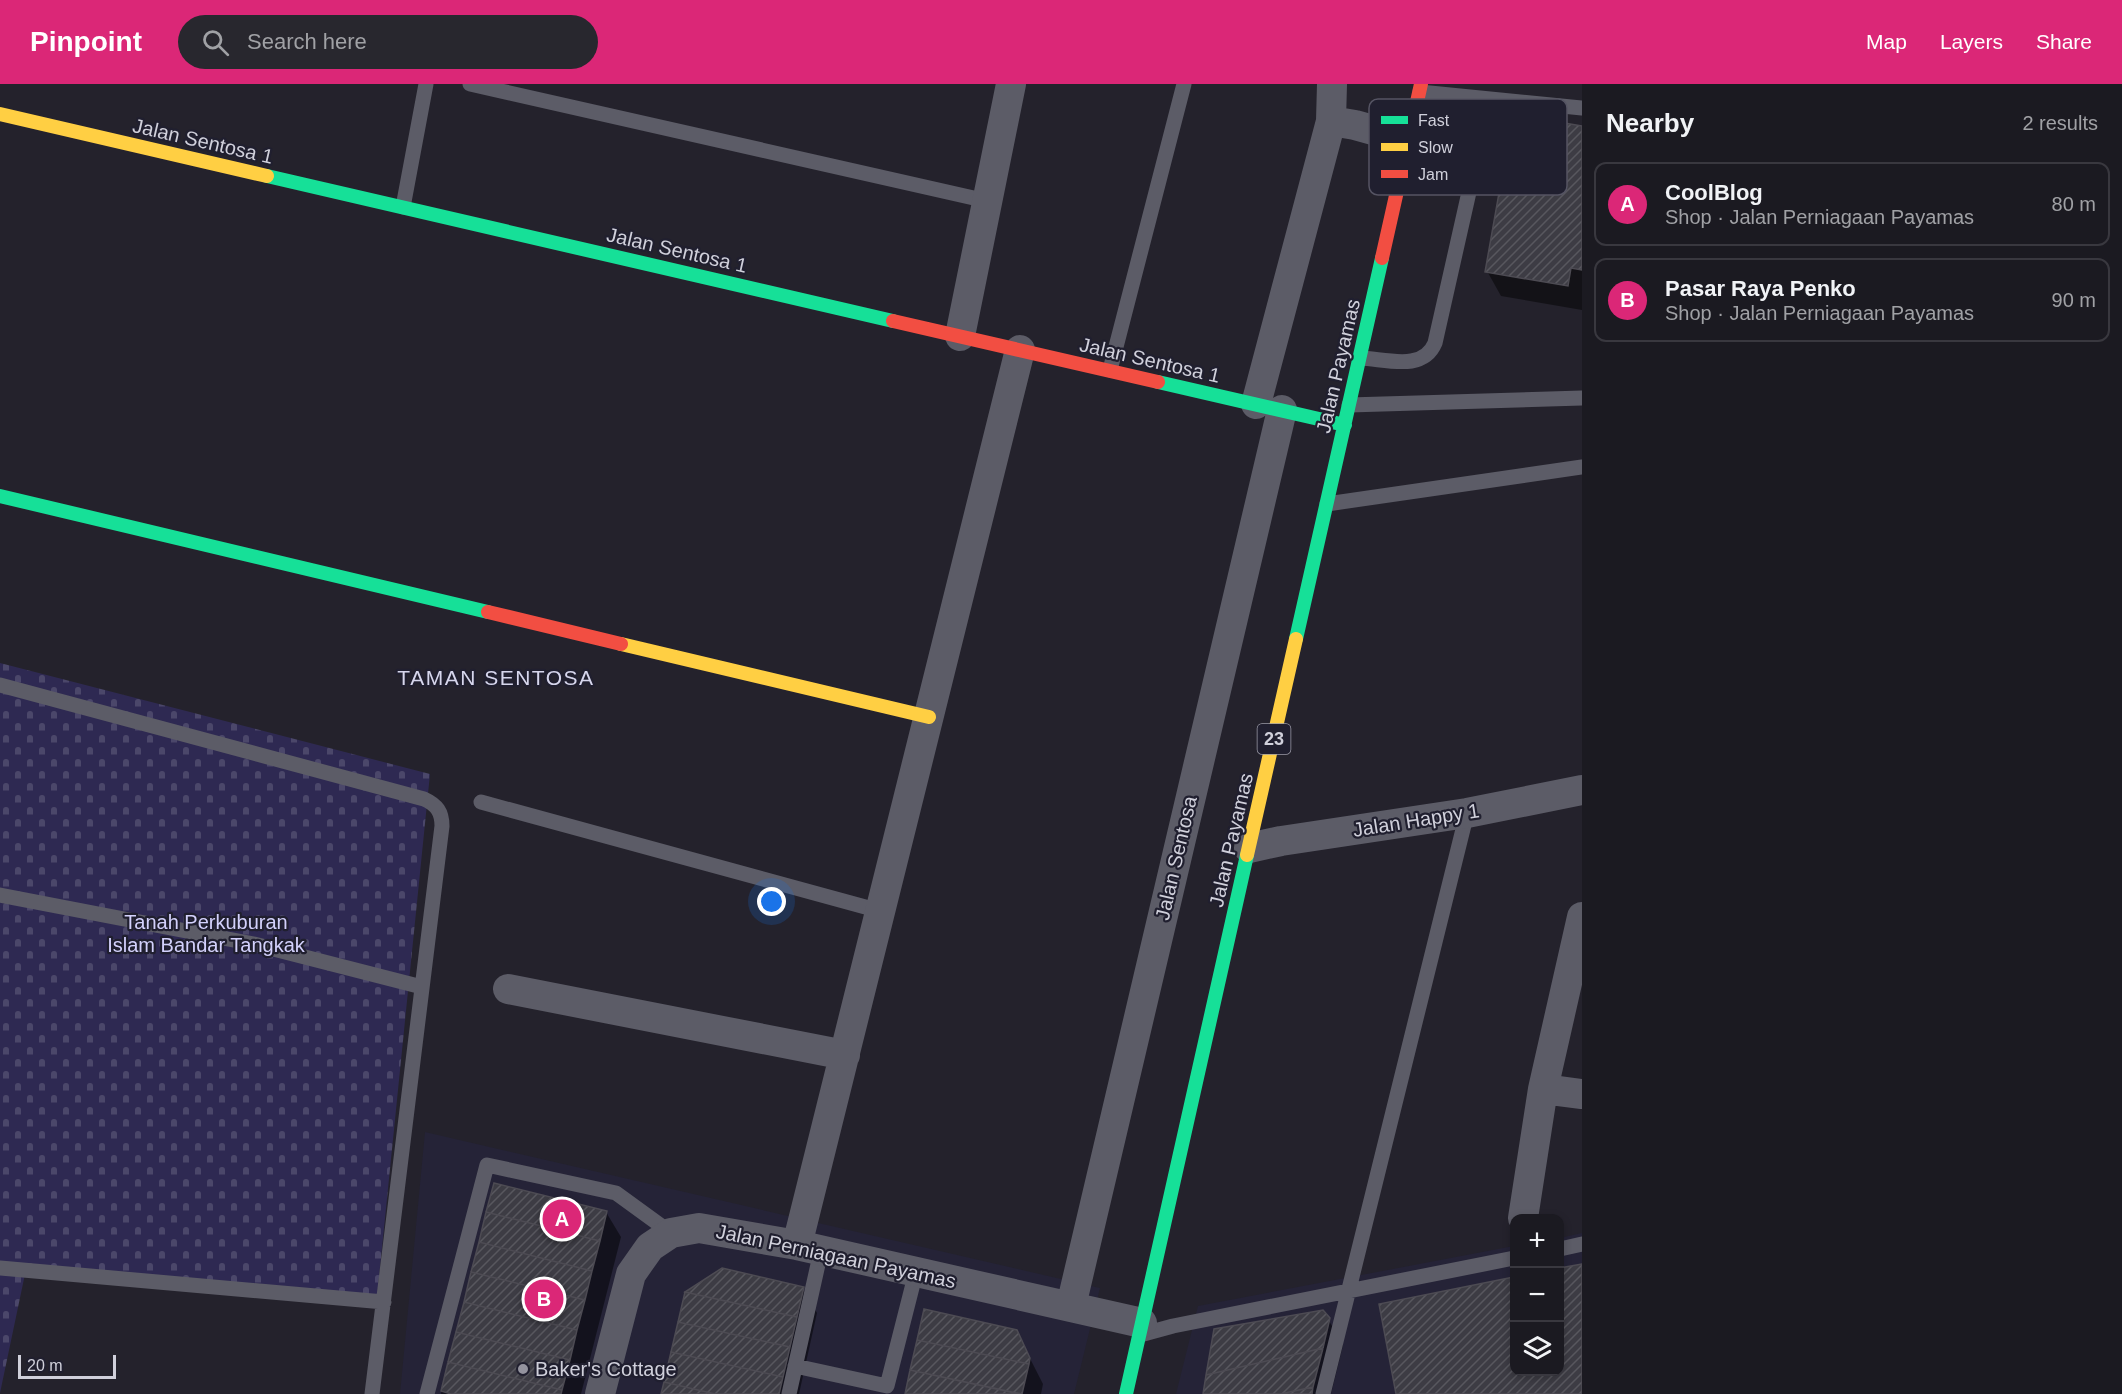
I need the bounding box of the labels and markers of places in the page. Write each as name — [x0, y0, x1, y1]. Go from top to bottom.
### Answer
pin: A — [542, 1196, 582, 1242]
pin: B — [524, 1276, 564, 1322]
place label: Baker's Cottage — [535, 1358, 677, 1380]
marker: Baker's Cottage — [516, 1362, 530, 1376]

